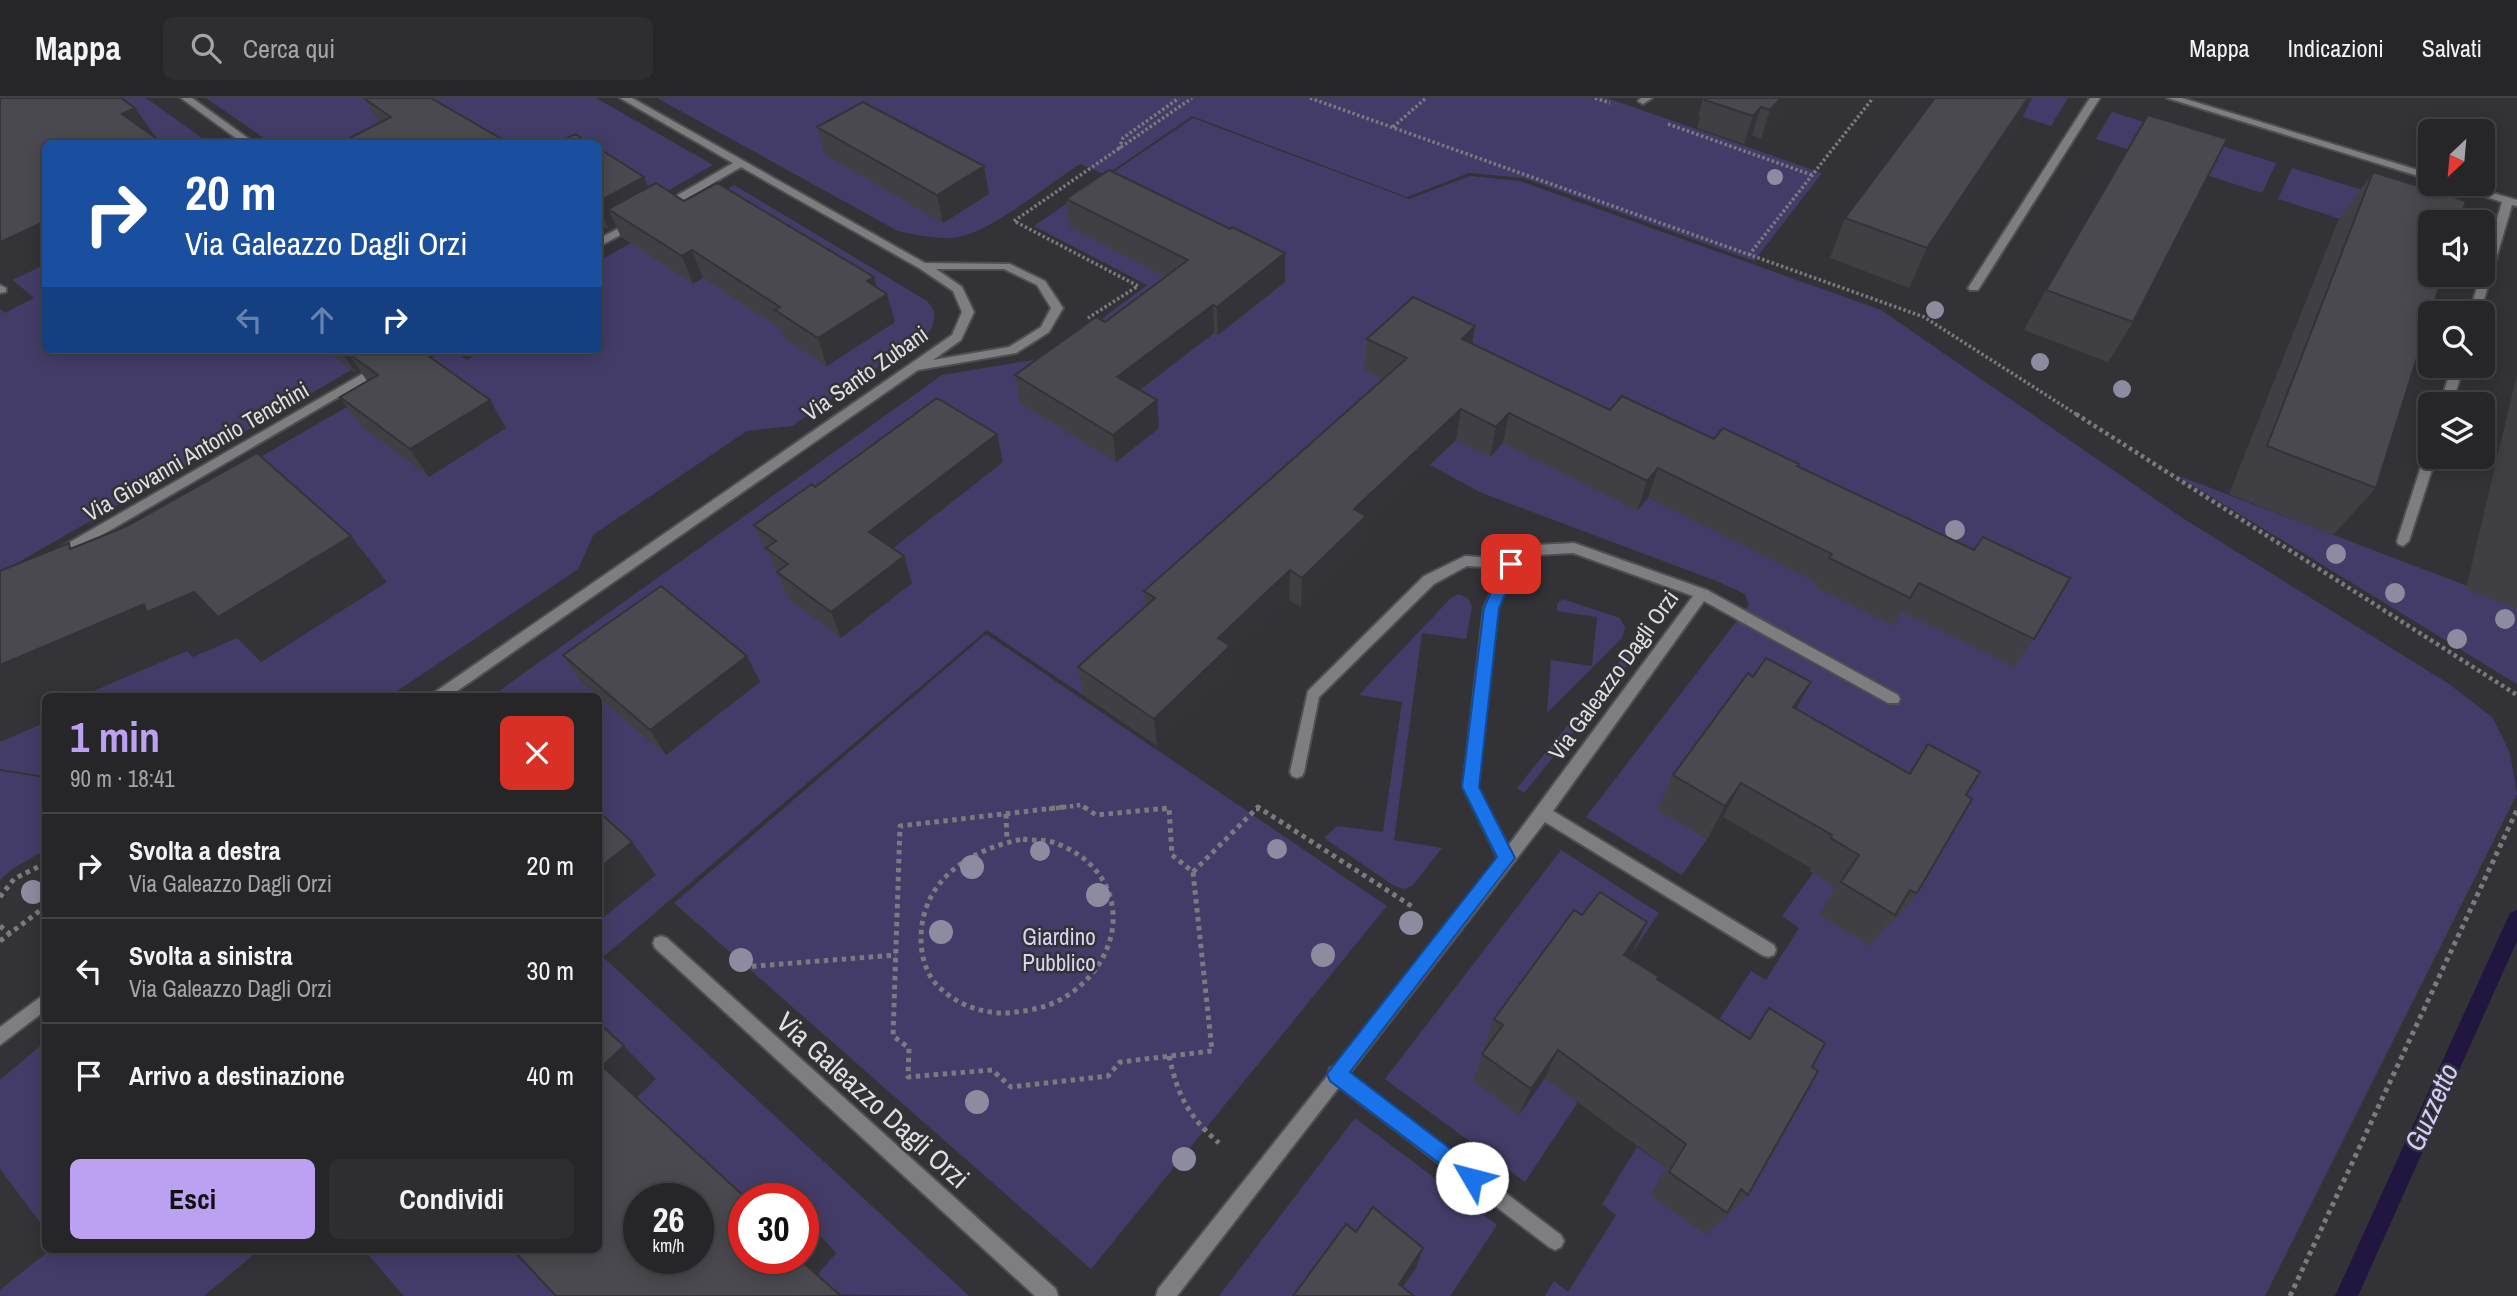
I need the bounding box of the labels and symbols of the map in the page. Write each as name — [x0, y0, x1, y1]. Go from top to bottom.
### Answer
north arrow — [2418, 119, 2496, 196]
street label: Via Santo Zubani — [796, 318, 934, 428]
street label: Via Giovanni Antonio Tenchini — [78, 374, 314, 528]
pin — [1481, 534, 1541, 594]
street label: Via Galeazzo Dagli Orzi — [1541, 584, 1685, 766]
park label: Giardino Pubblico — [1022, 921, 1096, 978]
street label: Via Galeazzo Dagli Orzi — [768, 1003, 978, 1197]
water label: Guzzetto — [2395, 1057, 2467, 1157]
position arrow — [1435, 1141, 1509, 1215]
speed limit sign: 30 — [728, 1183, 819, 1274]

